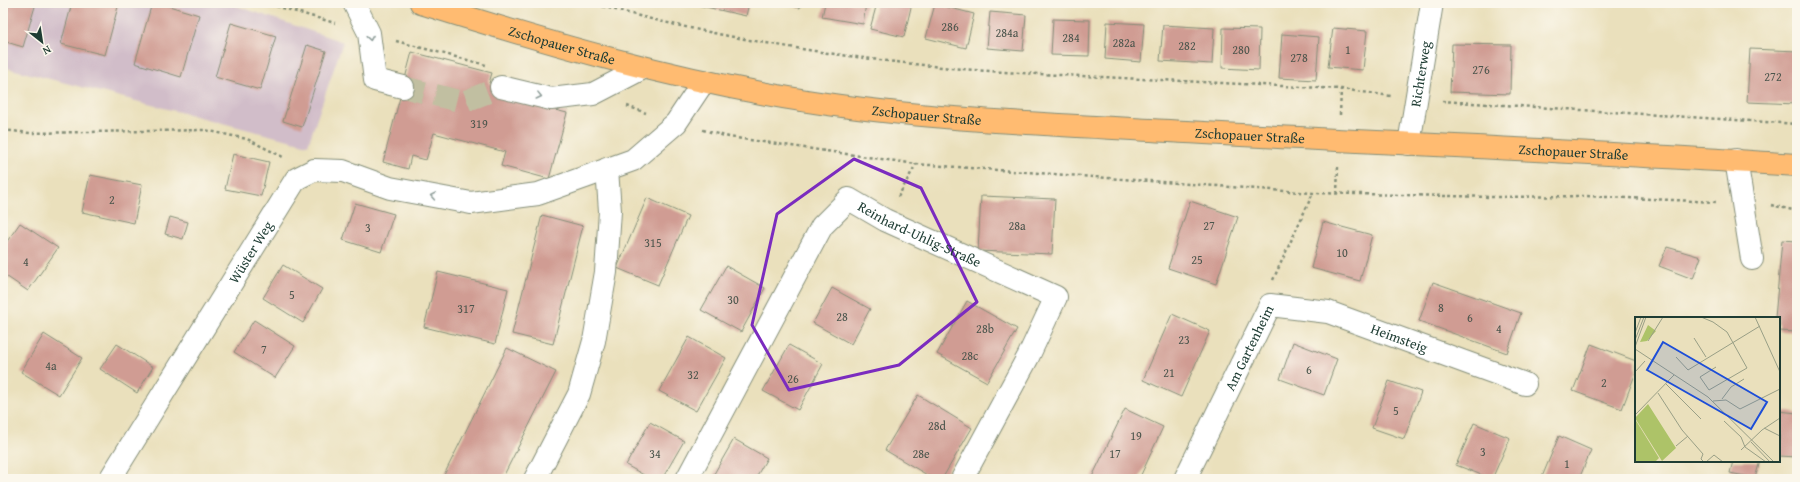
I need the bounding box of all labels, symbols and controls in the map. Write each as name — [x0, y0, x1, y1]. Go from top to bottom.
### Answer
house number: 286 — [941, 18, 959, 35]
street label: Zschopauer Straße — [506, 20, 618, 70]
north arrow — [22, 22, 62, 62]
house number: 284a — [995, 24, 1019, 41]
house number: 284 — [1062, 29, 1080, 46]
house number: 282a — [1112, 34, 1136, 51]
one-way arrow — [365, 35, 374, 42]
house number: 282 — [1178, 37, 1196, 54]
street label: Richterweg — [1405, 40, 1436, 108]
house number: 280 — [1232, 41, 1250, 58]
house number: 1 — [1345, 41, 1351, 58]
text: N — [39, 42, 54, 60]
house number: 278 — [1290, 49, 1308, 66]
house number: 276 — [1472, 61, 1490, 78]
house number: 272 — [1764, 68, 1782, 85]
one-way arrow — [535, 91, 542, 100]
street label: Zschopauer Straße — [871, 100, 983, 130]
house number: 319 — [470, 115, 488, 132]
street label: Zschopauer Straße — [1194, 122, 1306, 148]
street label: Zschopauer Straße — [1518, 139, 1629, 165]
house number: 2 — [109, 191, 115, 208]
one-way arrow — [429, 192, 436, 201]
street label: Reinhard-Uhlig-Straße — [854, 196, 985, 272]
street label: Wüster Weg — [224, 217, 278, 287]
house number: 28a — [1008, 217, 1026, 234]
house number: 27 — [1203, 217, 1215, 234]
house number: 3 — [365, 219, 371, 236]
house number: 315 — [644, 234, 662, 251]
house number: 10 — [1336, 244, 1348, 261]
house number: 25 — [1191, 251, 1203, 268]
house number: 4 — [23, 253, 29, 270]
house number: 5 — [289, 286, 295, 303]
house number: 30 — [727, 291, 739, 308]
house number: 8 — [1438, 299, 1444, 316]
house number: 317 — [457, 300, 475, 317]
street label: Am Gartenheim — [1220, 301, 1279, 394]
house number: 28 — [836, 308, 848, 325]
house number: 6 — [1467, 309, 1473, 326]
inset map — [1635, 317, 1780, 462]
street label: Heimsteig — [1368, 319, 1431, 358]
house number: 28b — [976, 320, 994, 337]
house number: 4 — [1496, 320, 1502, 337]
house number: 23 — [1178, 331, 1190, 348]
house number: 7 — [261, 341, 267, 358]
house number: 28c — [962, 347, 979, 364]
house number: 4a — [45, 357, 57, 374]
house number: 6 — [1306, 361, 1312, 378]
house number: 21 — [1163, 364, 1175, 381]
house number: 32 — [687, 366, 699, 383]
house number: 26 — [787, 370, 799, 387]
house number: 2 — [1601, 374, 1607, 391]
house number: 5 — [1393, 402, 1399, 419]
house number: 28d — [928, 417, 947, 434]
house number: 19 — [1130, 427, 1142, 444]
house number: 3 — [1480, 443, 1486, 460]
house number: 34 — [649, 445, 661, 462]
house number: 28e — [912, 445, 930, 462]
house number: 17 — [1109, 445, 1121, 462]
house number: 1 — [1564, 455, 1570, 472]

